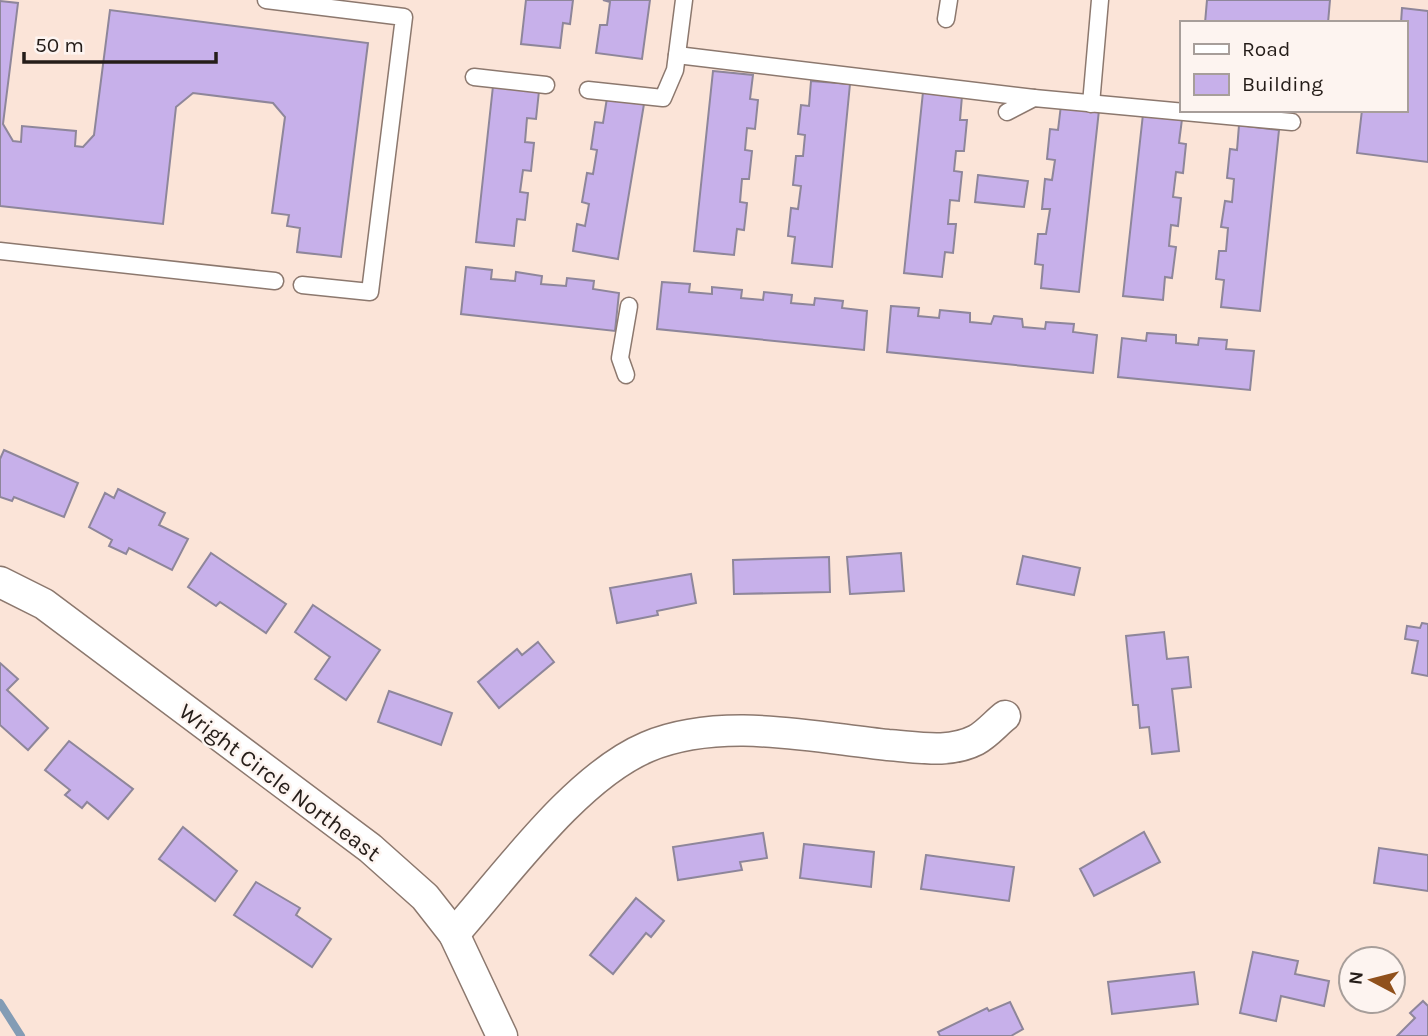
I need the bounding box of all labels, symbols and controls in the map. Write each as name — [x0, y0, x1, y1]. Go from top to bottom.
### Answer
scale bar — [24, 21, 217, 65]
legend — [1180, 21, 1407, 112]
text: 50 m — [35, 33, 84, 57]
text: Road — [1242, 37, 1290, 61]
text: Building — [1242, 72, 1323, 96]
street label: Wright Circle Northeast — [174, 698, 386, 867]
north arrow — [1337, 945, 1407, 1015]
text: N — [1344, 970, 1368, 986]

